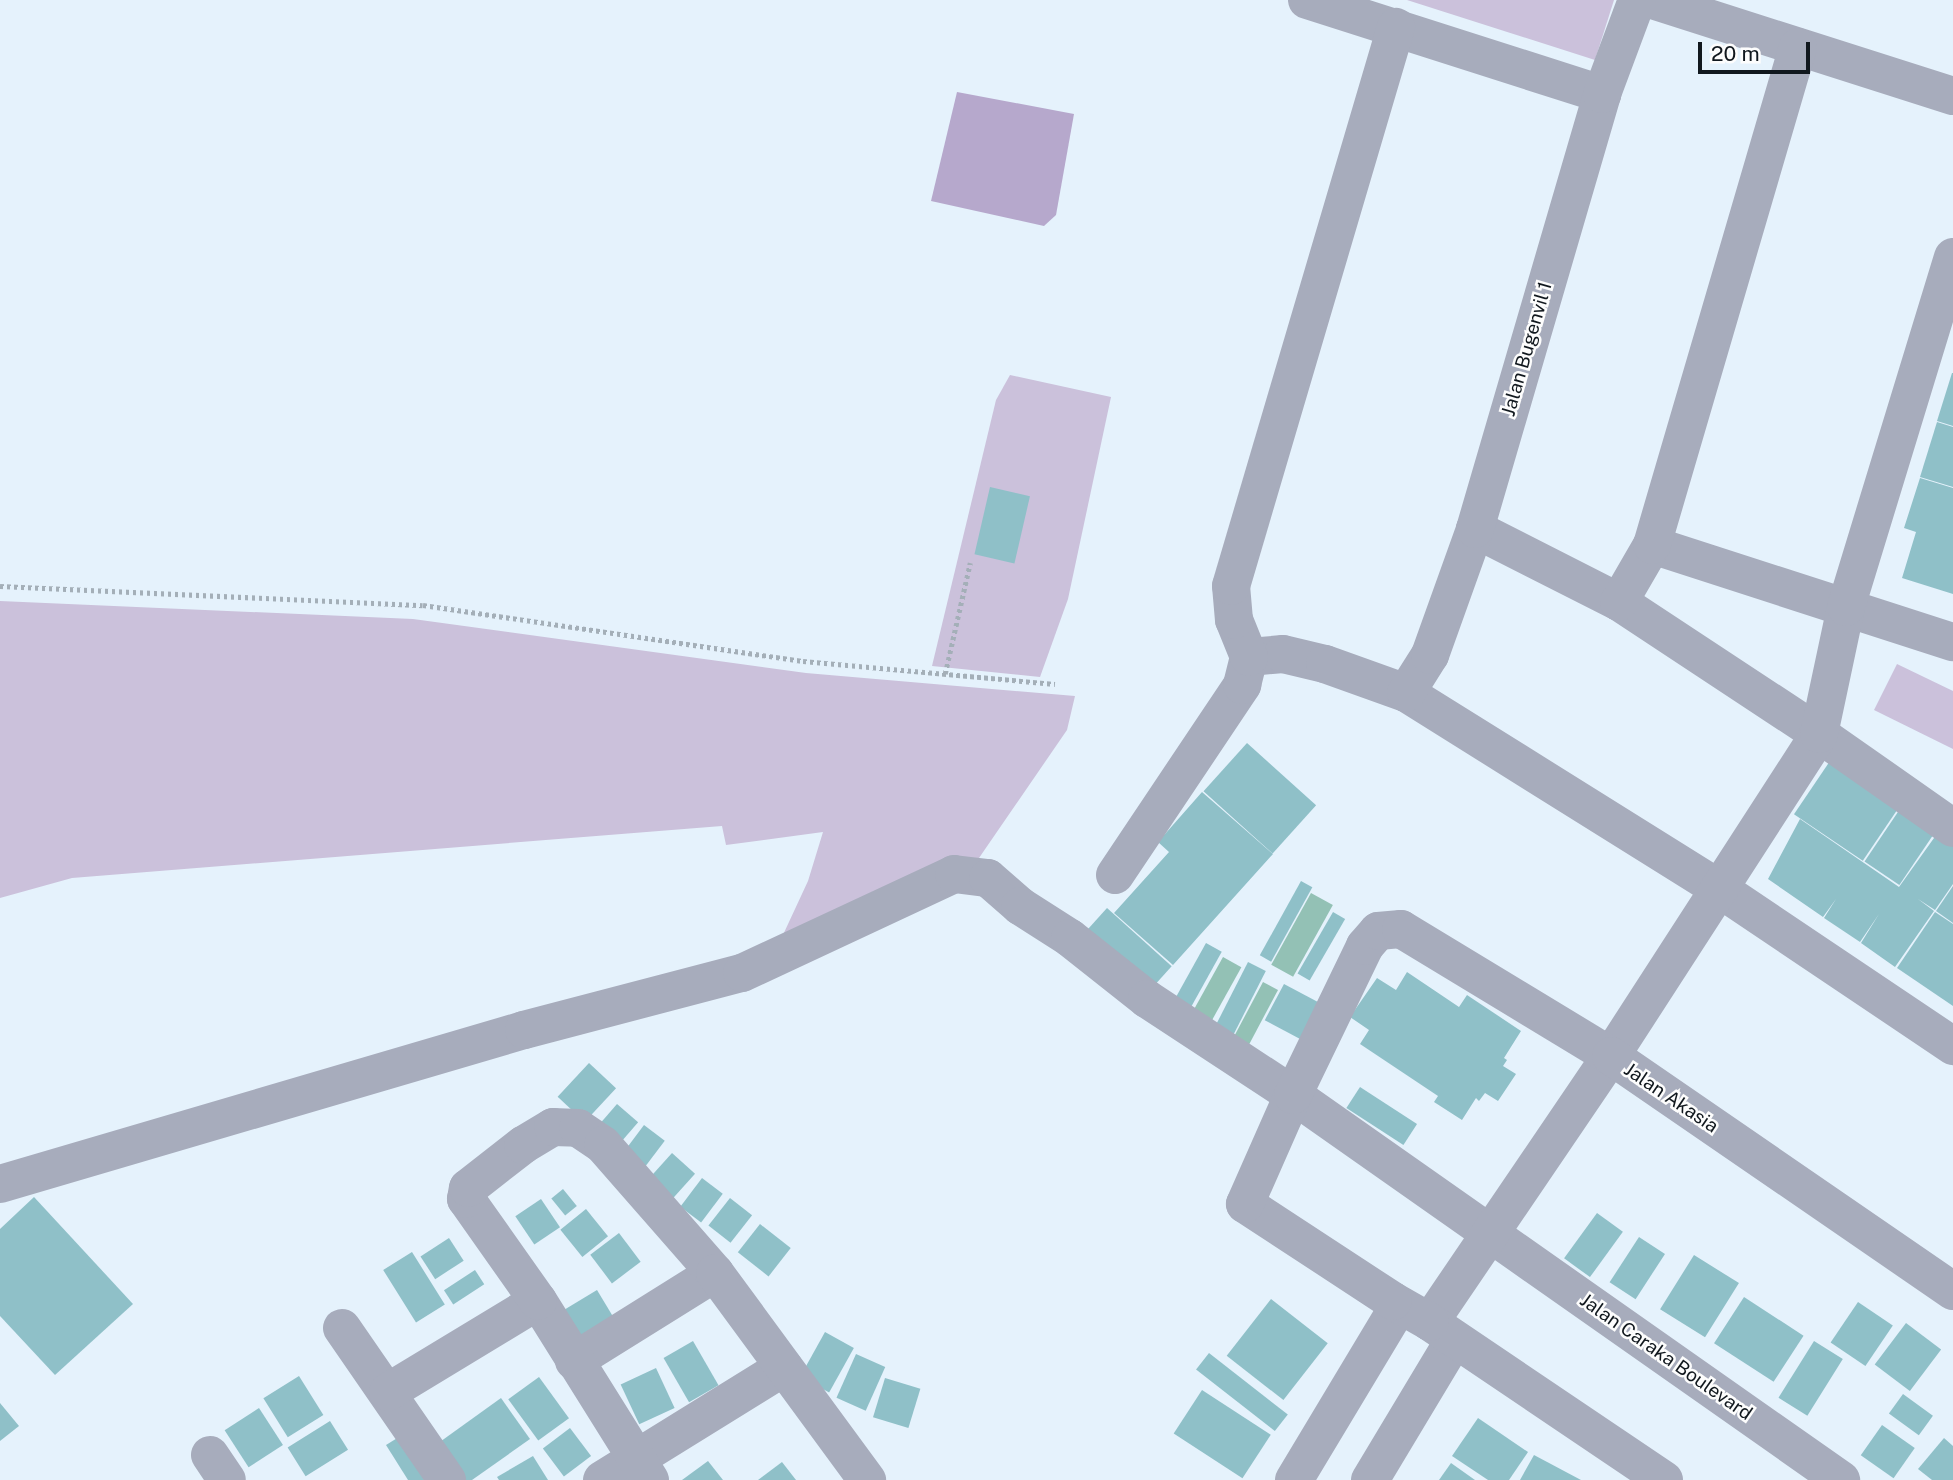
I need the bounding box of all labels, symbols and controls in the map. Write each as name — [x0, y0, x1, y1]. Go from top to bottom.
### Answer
scale bar — [1701, 28, 1813, 72]
text: 20 m — [1711, 41, 1760, 66]
street label: Jalan Bugenvil 1 — [1497, 279, 1557, 419]
street label: Jalan Akasia — [1620, 1058, 1722, 1138]
street label: Jalan Caraka Boulevard — [1575, 1289, 1757, 1425]

